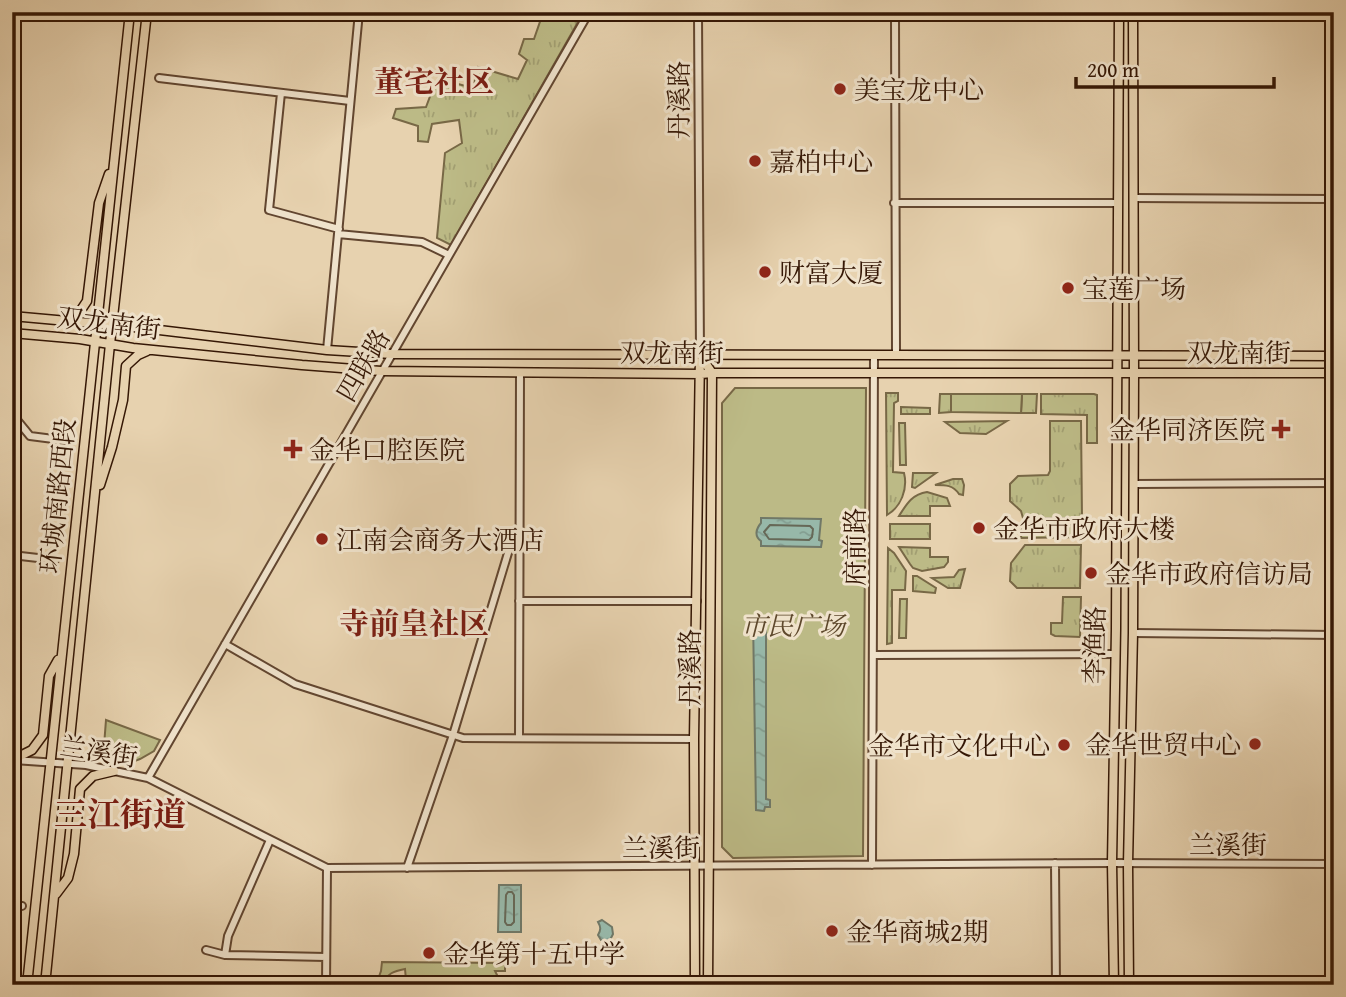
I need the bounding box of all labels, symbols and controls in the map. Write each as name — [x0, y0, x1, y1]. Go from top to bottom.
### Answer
scale bar — [1076, 46, 1274, 90]
text: 200 m — [1087, 54, 1139, 85]
district label: 董宅社区 — [374, 59, 494, 103]
street label: 丹溪路 — [659, 61, 698, 139]
place label: 美宝龙中心 — [854, 70, 984, 109]
marker: 美宝龙中心 — [832, 81, 848, 97]
place label: 嘉柏中心 — [769, 142, 873, 181]
marker: 嘉柏中心 — [747, 153, 763, 169]
place label: 财富大厦 — [779, 253, 883, 292]
marker: 财富大厦 — [757, 264, 773, 280]
place label: 宝莲广场 — [1082, 269, 1186, 308]
marker: 宝莲广场 — [1060, 280, 1076, 296]
street label: 双龙南街 — [55, 297, 163, 349]
street label: 四联路 — [327, 321, 399, 409]
street label: 双龙南街 — [620, 333, 724, 372]
street label: 双龙南街 — [1187, 333, 1291, 372]
place label: 金华同济医院 — [1109, 410, 1265, 449]
street label: 环城南路西段 — [29, 416, 85, 576]
marker: 金华同济医院 — [1271, 419, 1291, 439]
place label: 金华口腔医院 — [309, 430, 465, 469]
marker: 金华口腔医院 — [283, 439, 303, 459]
street label: 府前路 — [835, 508, 874, 586]
place label: 金华市政府大楼 — [993, 509, 1175, 548]
place label: 江南会商务大酒店 — [336, 520, 544, 559]
marker: 金华市政府大楼 — [971, 520, 987, 536]
marker: 江南会商务大酒店 — [314, 531, 330, 547]
place label: 金华市政府信访局 — [1105, 554, 1313, 593]
marker: 金华市政府信访局 — [1083, 565, 1099, 581]
district label: 寺前皇社区 — [339, 601, 489, 645]
park label: 市民广场 — [741, 606, 847, 645]
street label: 李渔路 — [1074, 606, 1114, 684]
street label: 丹溪路 — [670, 629, 709, 707]
place label: 金华世贸中心 — [1085, 725, 1241, 764]
street label: 兰溪街 — [57, 726, 141, 776]
place label: 金华市文化中心 — [868, 726, 1050, 765]
marker: 金华世贸中心 — [1247, 736, 1263, 752]
marker: 金华市文化中心 — [1056, 737, 1072, 753]
district label: 三江街道 — [54, 790, 186, 838]
street label: 兰溪街 — [1189, 825, 1267, 864]
street label: 兰溪街 — [622, 828, 700, 867]
place label: 金华商城2期 — [846, 912, 989, 951]
marker: 金华商城2期 — [824, 923, 840, 939]
place label: 金华第十五中学 — [443, 934, 625, 973]
marker: 金华第十五中学 — [421, 945, 437, 961]

